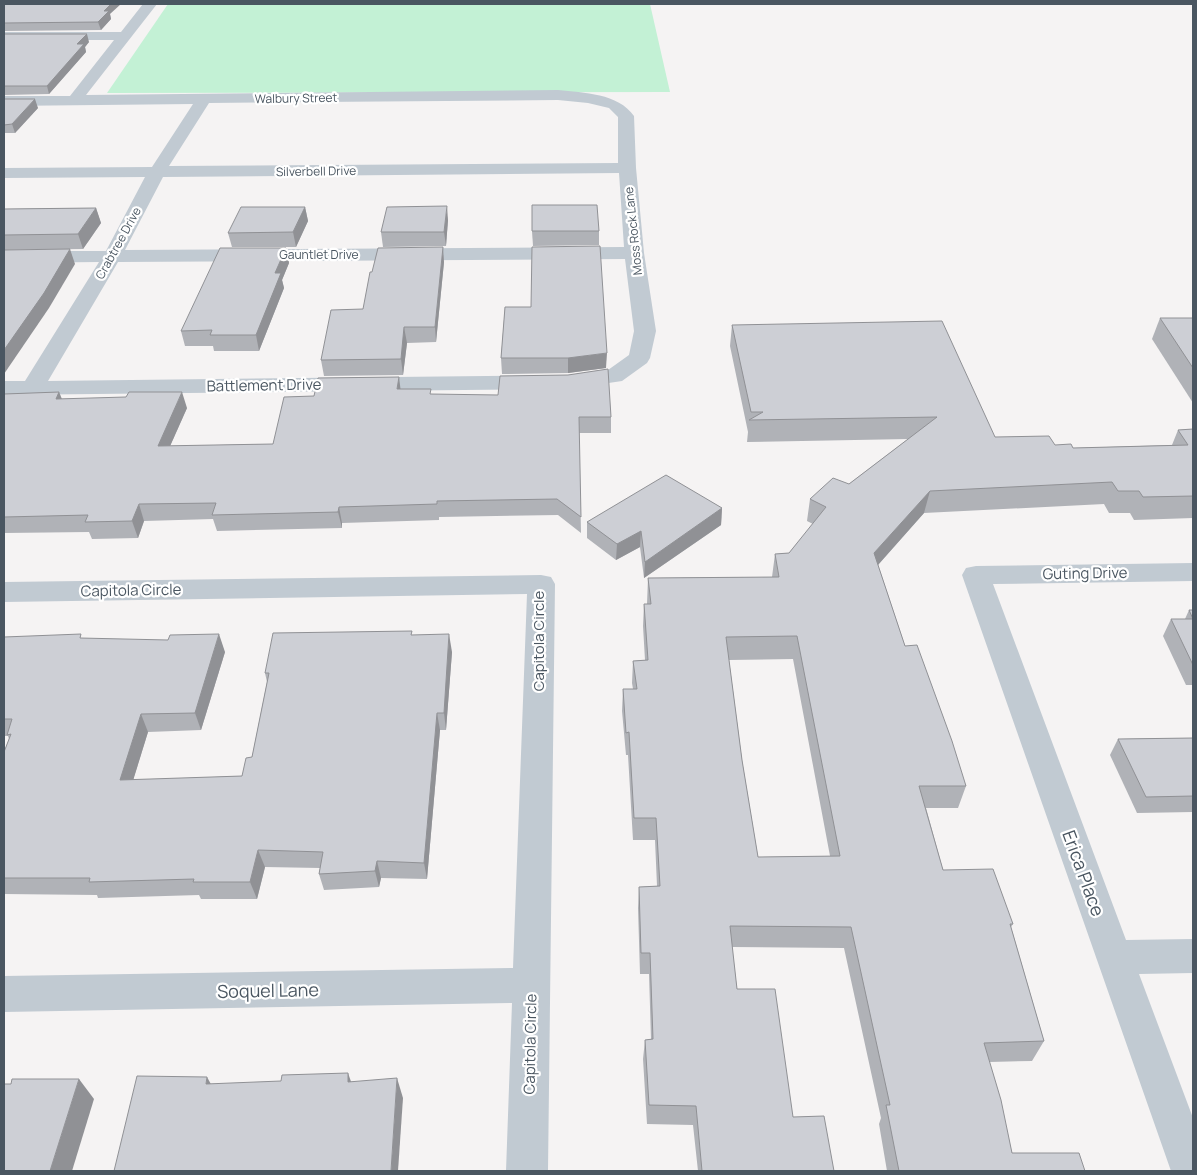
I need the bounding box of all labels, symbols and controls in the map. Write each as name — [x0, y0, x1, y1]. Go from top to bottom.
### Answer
street label: Walbury Street — [255, 89, 338, 107]
street label: Silverbell Drive — [276, 162, 356, 180]
street label: Moss Rock Lane — [620, 186, 646, 276]
street label: Crabtree Drive — [91, 204, 145, 282]
street label: Gauntlet Drive — [279, 246, 359, 263]
street label: Battlement Drive — [206, 373, 322, 397]
street label: Guting Drive — [1042, 562, 1128, 584]
street label: Capitola Circle — [80, 579, 182, 601]
street label: Capitola Circle — [528, 590, 549, 691]
street label: Erica Place — [1057, 827, 1111, 919]
street label: Soquel Lane — [217, 977, 319, 1003]
street label: Capitola Circle — [519, 993, 541, 1095]

